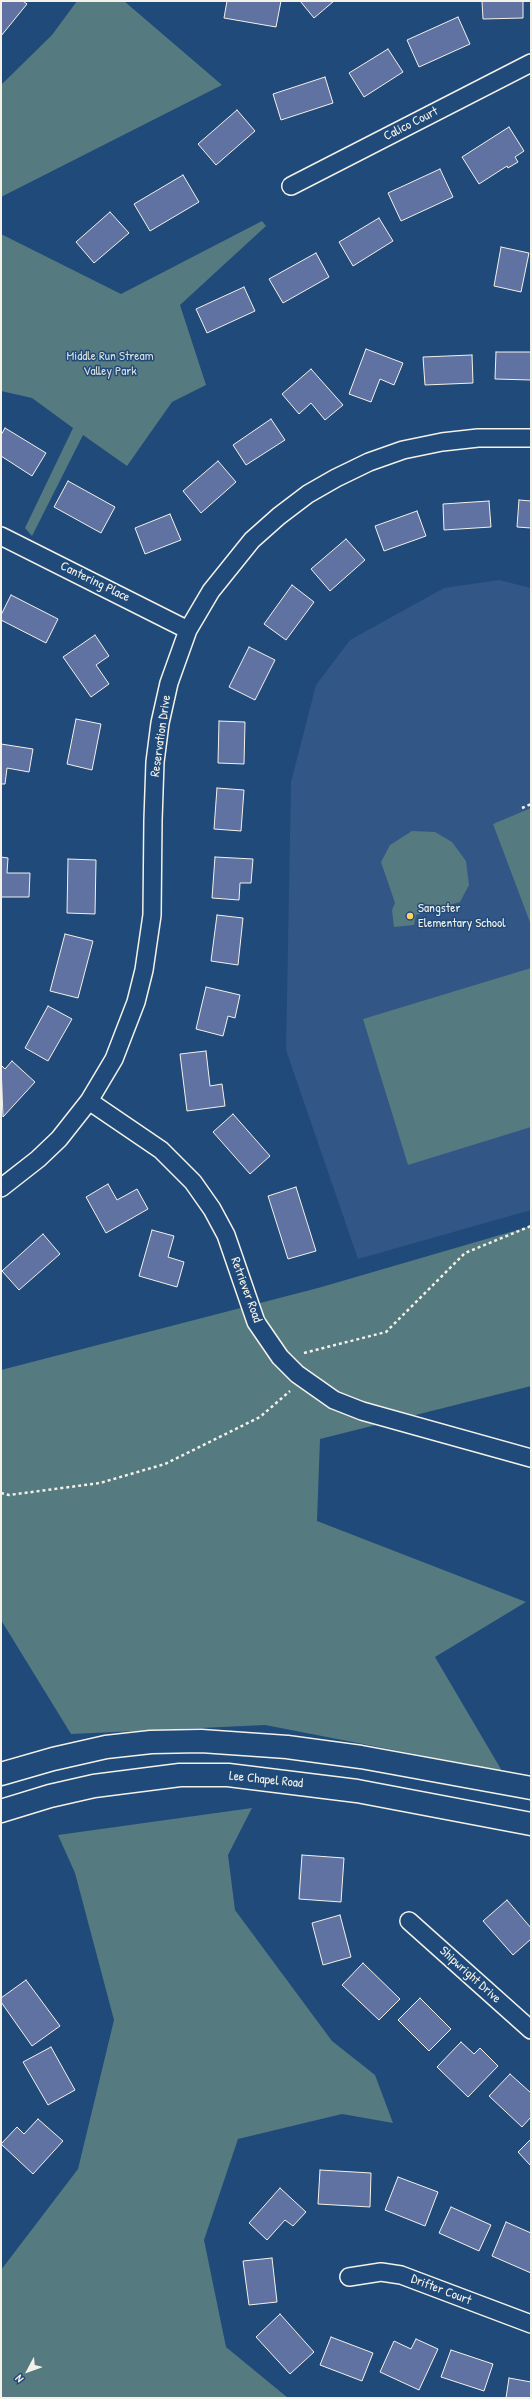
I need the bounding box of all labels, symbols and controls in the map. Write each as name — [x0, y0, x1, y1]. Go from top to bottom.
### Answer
street label: Calico Court — [381, 104, 441, 144]
park label: Middle Run Stream Valley Park — [67, 349, 153, 380]
street label: Cantering Place — [58, 558, 132, 606]
street label: Reservation Drive — [148, 694, 174, 778]
place label: Sangster Elementary School — [418, 901, 506, 932]
marker: Sangster Elementary School — [405, 911, 415, 921]
street label: Retriever Road — [227, 1255, 265, 1325]
street label: Lee Chapel Road — [228, 1768, 304, 1792]
street label: Shipwright Drive — [436, 1943, 504, 2007]
street label: Drifter Court — [409, 2271, 473, 2309]
north arrow — [8, 2351, 48, 2391]
text: N — [12, 2372, 26, 2386]

